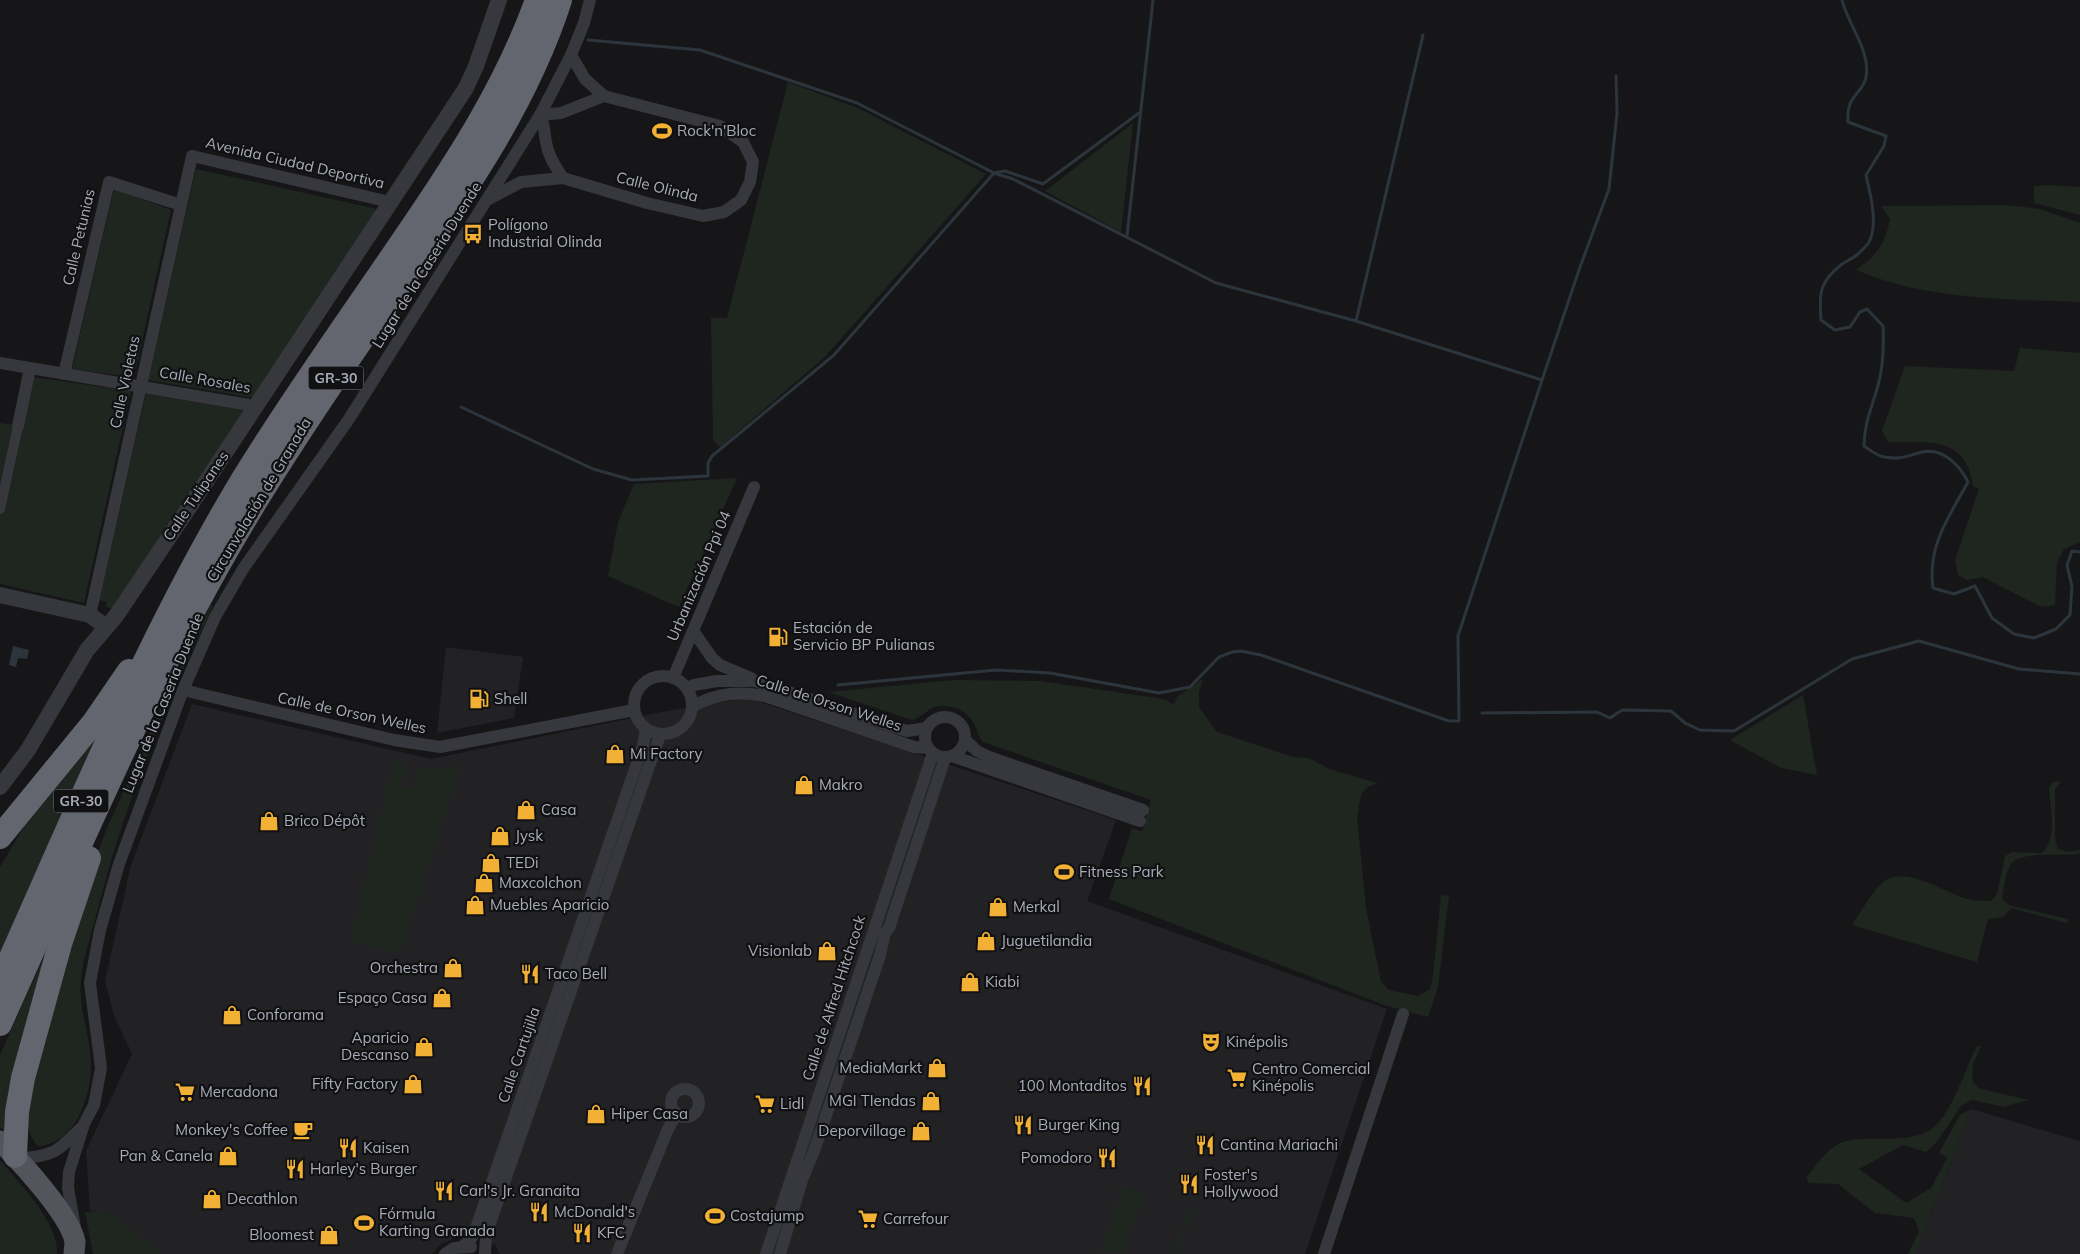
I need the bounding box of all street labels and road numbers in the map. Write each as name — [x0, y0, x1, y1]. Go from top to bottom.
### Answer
street label: Avenida Ciudad Deportiva — [204, 133, 386, 192]
street label: Calle Olinda — [614, 167, 700, 206]
street label: Lugar de la Caseria Duende — [368, 178, 486, 351]
street label: Calle Petunias — [58, 187, 99, 287]
street label: Calle Violetas — [105, 334, 144, 430]
street label: Calle Rosales — [158, 362, 252, 397]
road number: GR-30 — [308, 366, 364, 389]
street label: Circunvalación de Granada — [202, 414, 315, 585]
street label: Calle Tulipanes — [159, 447, 233, 544]
street label: Urbanización Ppi 04 — [662, 508, 735, 644]
street label: Lugar de la Caseria Duende — [118, 610, 207, 795]
street label: Calle de Orson Welles — [754, 670, 904, 735]
street label: Calle de Orson Welles — [276, 687, 428, 738]
road number: GR-30 — [54, 789, 108, 812]
street label: Calle de Alfred Hitchcock — [798, 912, 869, 1083]
street label: Calle Cartujilla — [493, 1004, 544, 1105]

